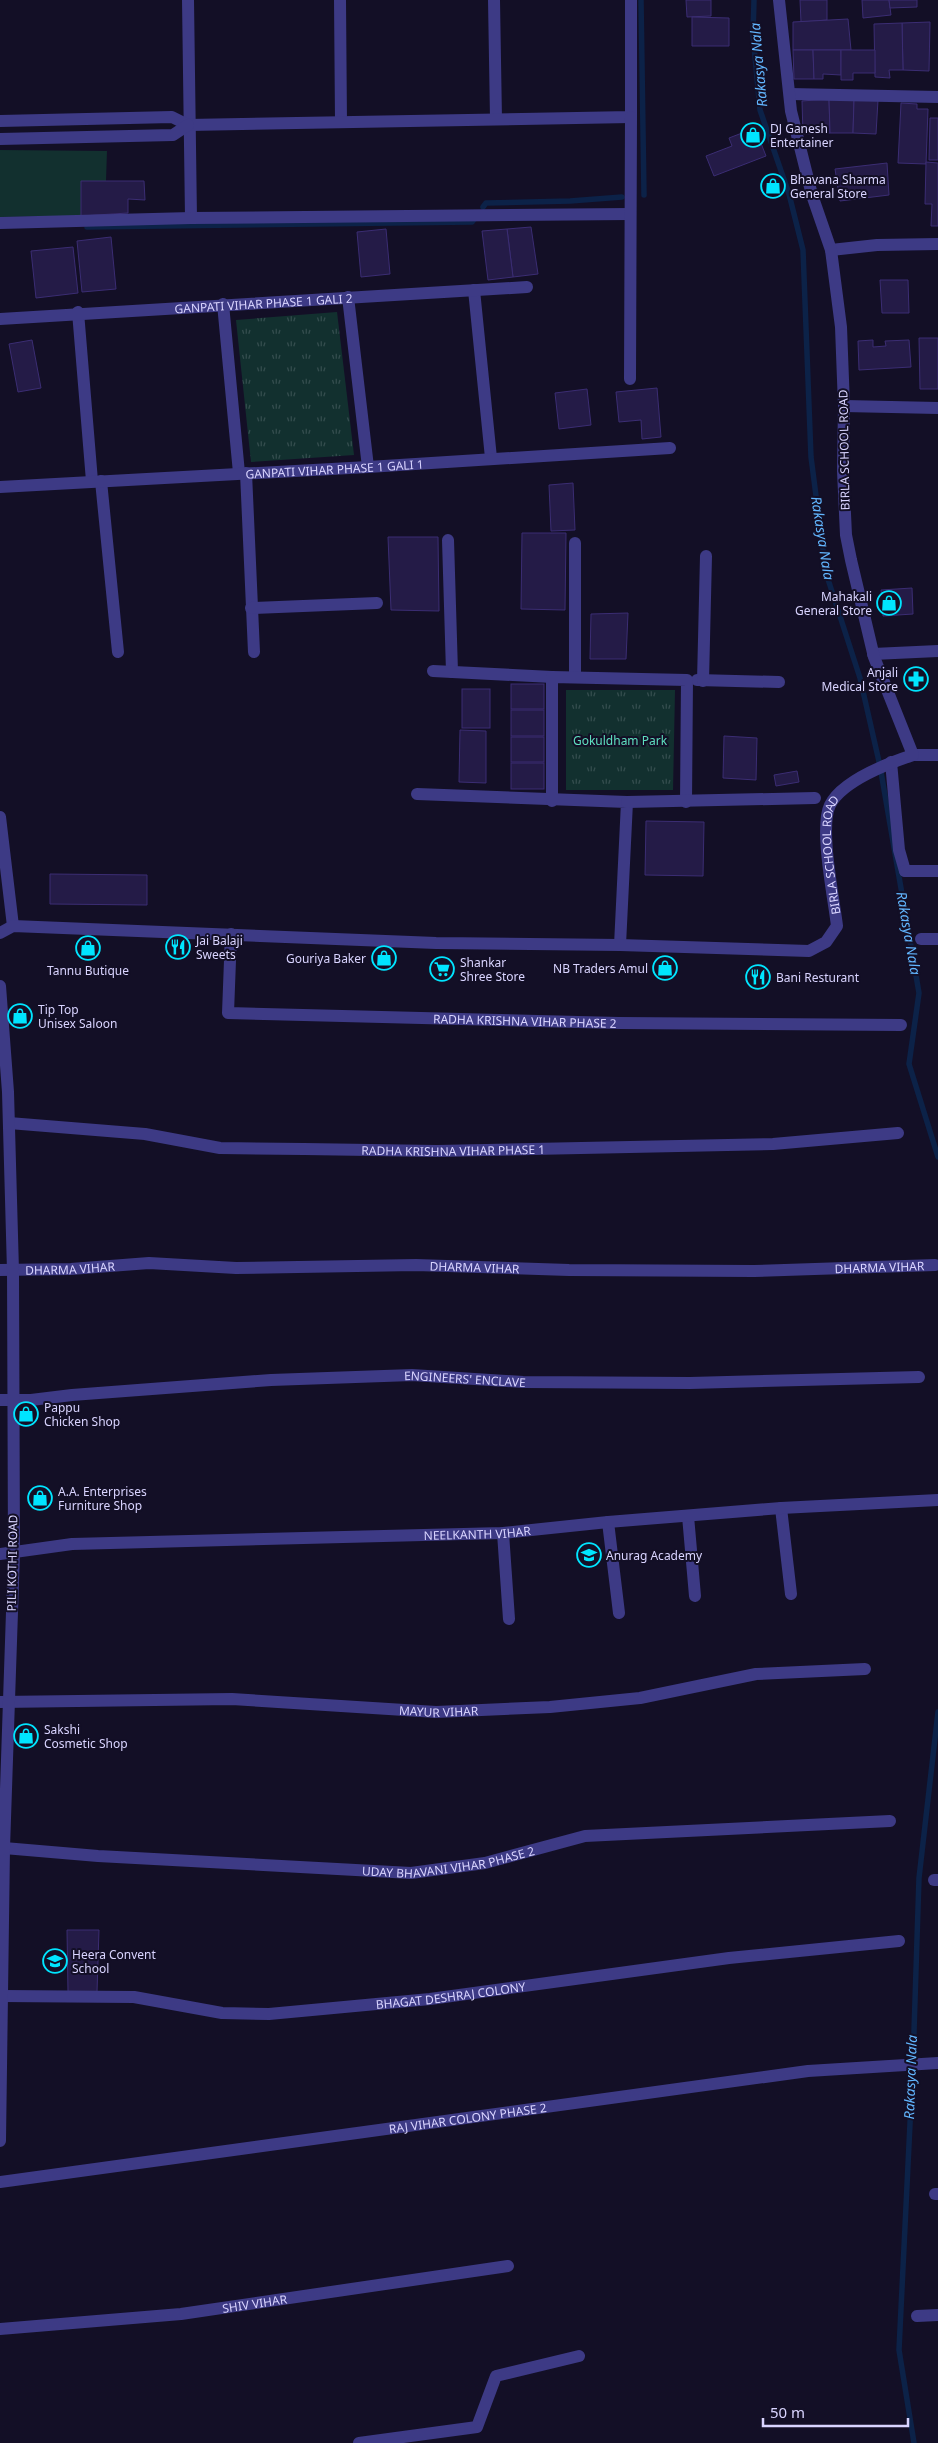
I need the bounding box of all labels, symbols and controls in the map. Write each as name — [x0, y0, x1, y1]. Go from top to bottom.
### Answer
water label: Rakasya Nala — [745, 22, 771, 108]
place label: DJ Ganesh Entertainer — [770, 120, 833, 151]
shop icon: DJ Ganesh Entertainer — [740, 122, 766, 148]
place label: Bhavana Sharma General Store — [790, 171, 886, 202]
shop icon: Bhavana Sharma General Store — [760, 173, 786, 199]
street label: GANPATI VIHAR PHASE 1 GALI 2 — [174, 289, 353, 317]
street label: BIRLA SCHOOL ROAD — [834, 389, 854, 510]
street label: GANPATI VIHAR PHASE 1 GALI 1 — [245, 455, 424, 482]
water label: Rakasya Nala — [807, 495, 839, 581]
place label: Mahakali General Store — [795, 588, 872, 619]
shop icon: Mahakali General Store — [876, 590, 902, 616]
place label: Anjali Medical Store — [821, 664, 898, 695]
pharmacy icon: Anjali Medical Store — [903, 666, 929, 692]
park label: Gokuldham Park — [573, 732, 668, 749]
street label: BIRLA SCHOOL ROAD — [817, 791, 844, 916]
water label: Rakasya Nala — [892, 890, 926, 976]
place label: Jai Balaji Sweets — [195, 932, 243, 963]
restaurant icon: Jai Balaji Sweets — [165, 934, 191, 960]
shop icon: Tannu Butique — [75, 935, 101, 961]
shop icon: Gouriya Baker — [371, 945, 397, 971]
place label: Gouriya Baker — [286, 950, 366, 967]
place label: Shankar Shree Store — [460, 954, 525, 985]
shop icon: NB Traders Amul — [652, 955, 678, 981]
supermarket icon: Shankar Shree Store — [429, 956, 455, 982]
place label: NB Traders Amul — [553, 960, 648, 977]
place label: Tannu Butique — [47, 962, 129, 979]
restaurant icon: Bani Resturant — [745, 964, 771, 990]
place label: Bani Resturant — [776, 969, 860, 986]
place label: Tip Top Unisex Saloon — [38, 1001, 117, 1032]
shop icon: Tip Top Unisex Saloon — [7, 1003, 33, 1029]
street label: RADHA KRISHNA VIHAR PHASE 2 — [433, 1010, 617, 1031]
street label: RADHA KRISHNA VIHAR PHASE 1 — [361, 1140, 545, 1160]
street label: DHARMA VIHAR — [25, 1257, 116, 1278]
street label: DHARMA VIHAR — [429, 1257, 520, 1277]
street label: DHARMA VIHAR — [834, 1257, 925, 1277]
street label: ENGINEERS' ENCLAVE — [404, 1366, 526, 1391]
place label: Pappu Chicken Shop — [44, 1399, 120, 1430]
shop icon: Pappu Chicken Shop — [13, 1401, 39, 1427]
place label: A.A. Enterprises Furniture Shop — [58, 1483, 147, 1514]
shop icon: A.A. Enterprises Furniture Shop — [27, 1485, 53, 1511]
street label: PILI KOTHI ROAD — [3, 1514, 21, 1612]
street label: NEELKANTH VIHAR — [423, 1522, 532, 1544]
school or university icon: Anurag Academy — [576, 1542, 602, 1568]
place label: Anurag Academy — [606, 1547, 703, 1564]
street label: MAYUR VIHAR — [398, 1701, 479, 1721]
place label: Sakshi Cosmetic Shop — [44, 1721, 128, 1752]
shop icon: Sakshi Cosmetic Shop — [13, 1723, 39, 1749]
street label: UDAY BHAVANI VIHAR PHASE 2 — [362, 1842, 536, 1882]
place label: Heera Convent School — [72, 1946, 157, 1977]
school or university icon: Heera Convent School — [42, 1948, 68, 1974]
street label: BHAGAT DESHRAJ COLONY — [375, 1977, 527, 2013]
water label: Rakasya Nala — [899, 2034, 921, 2120]
street label: RAJ VIHAR COLONY PHASE 2 — [388, 2099, 548, 2137]
street label: SHIV VIHAR — [221, 2290, 289, 2316]
scale bar — [763, 2396, 908, 2428]
text: 50 m — [770, 2402, 805, 2422]

